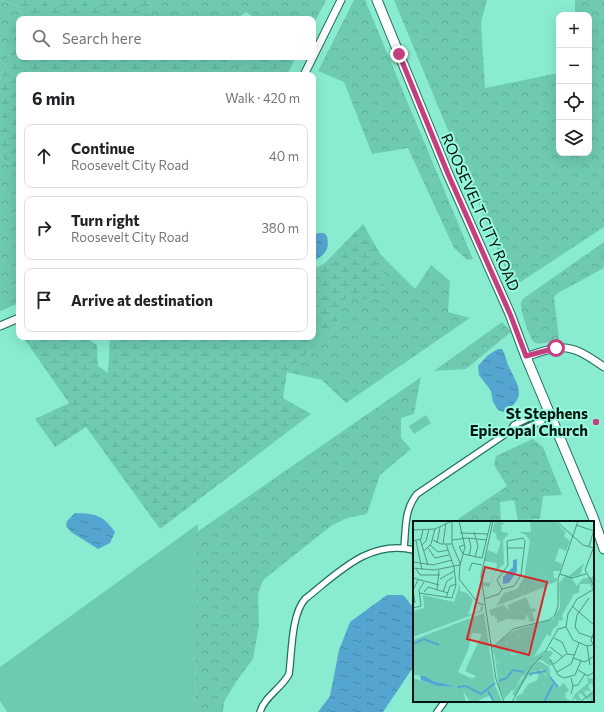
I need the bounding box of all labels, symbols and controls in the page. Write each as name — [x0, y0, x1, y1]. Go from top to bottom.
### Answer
map controls — [556, 12, 592, 156]
button: + — [556, 12, 592, 48]
search box — [16, 16, 316, 60]
icon: search — [30, 27, 52, 49]
text: Search here — [62, 29, 141, 47]
route end — [390, 45, 408, 63]
button: − — [556, 48, 592, 84]
button: locate — [556, 84, 592, 120]
text: 6 min — [32, 88, 75, 109]
text: Walk · 420 m — [225, 90, 300, 106]
button: layers — [556, 120, 592, 156]
street label: ROOSEVELT CITY ROAD — [438, 130, 524, 294]
text: Continue — [71, 139, 135, 157]
icon: ahead — [33, 145, 55, 167]
text: 40 m — [269, 148, 299, 164]
text: Roosevelt City Road — [71, 157, 189, 173]
text: Turn right — [71, 211, 140, 229]
icon: right — [33, 217, 55, 239]
text: 380 m — [261, 220, 299, 236]
text: Roosevelt City Road — [71, 229, 189, 245]
icon: arrive — [33, 289, 55, 311]
text: Arrive at destination — [71, 291, 213, 309]
route start — [547, 339, 565, 357]
place label: St Stephens Episcopal Church — [470, 404, 588, 439]
marker: St Stephens Episcopal Church — [591, 417, 601, 427]
inset map — [413, 521, 594, 702]

